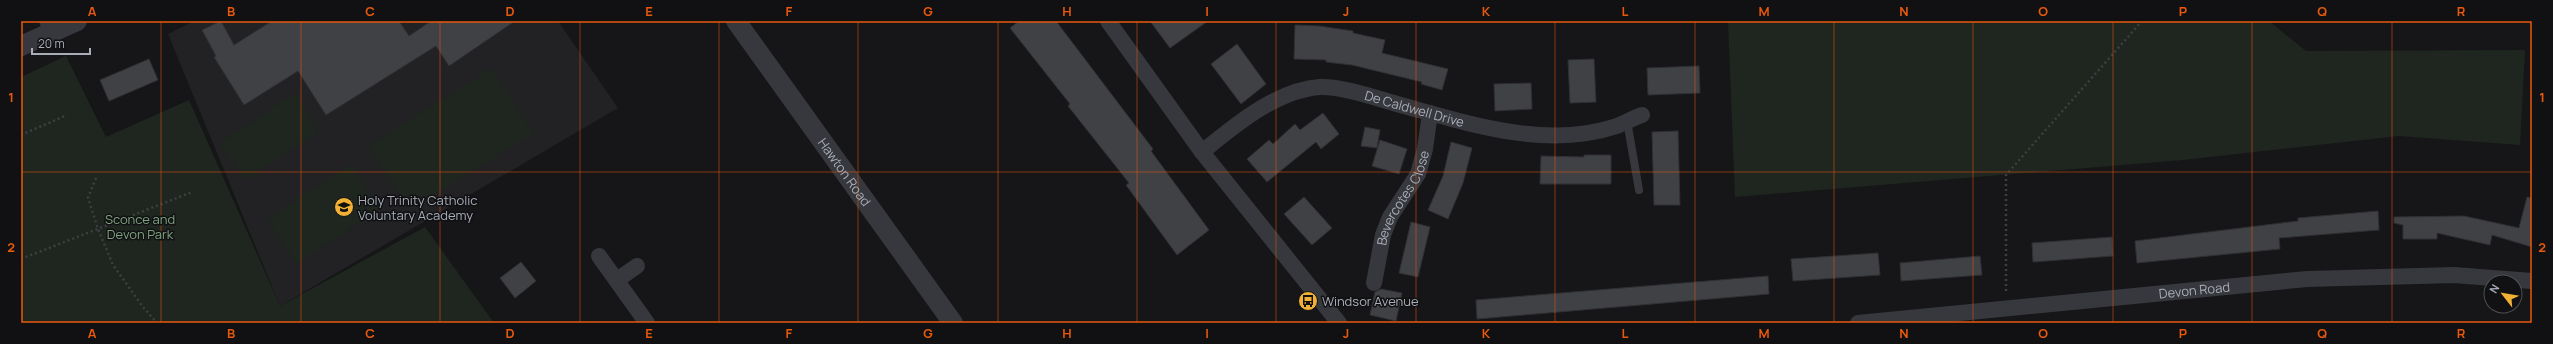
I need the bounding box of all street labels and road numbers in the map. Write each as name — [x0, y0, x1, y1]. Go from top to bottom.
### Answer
street label: De Caldwell Drive — [1363, 86, 1467, 131]
street label: Hawton Road — [814, 134, 875, 210]
street label: Bevercotes Close — [1372, 148, 1433, 247]
street label: Devon Road — [2158, 278, 2231, 302]

